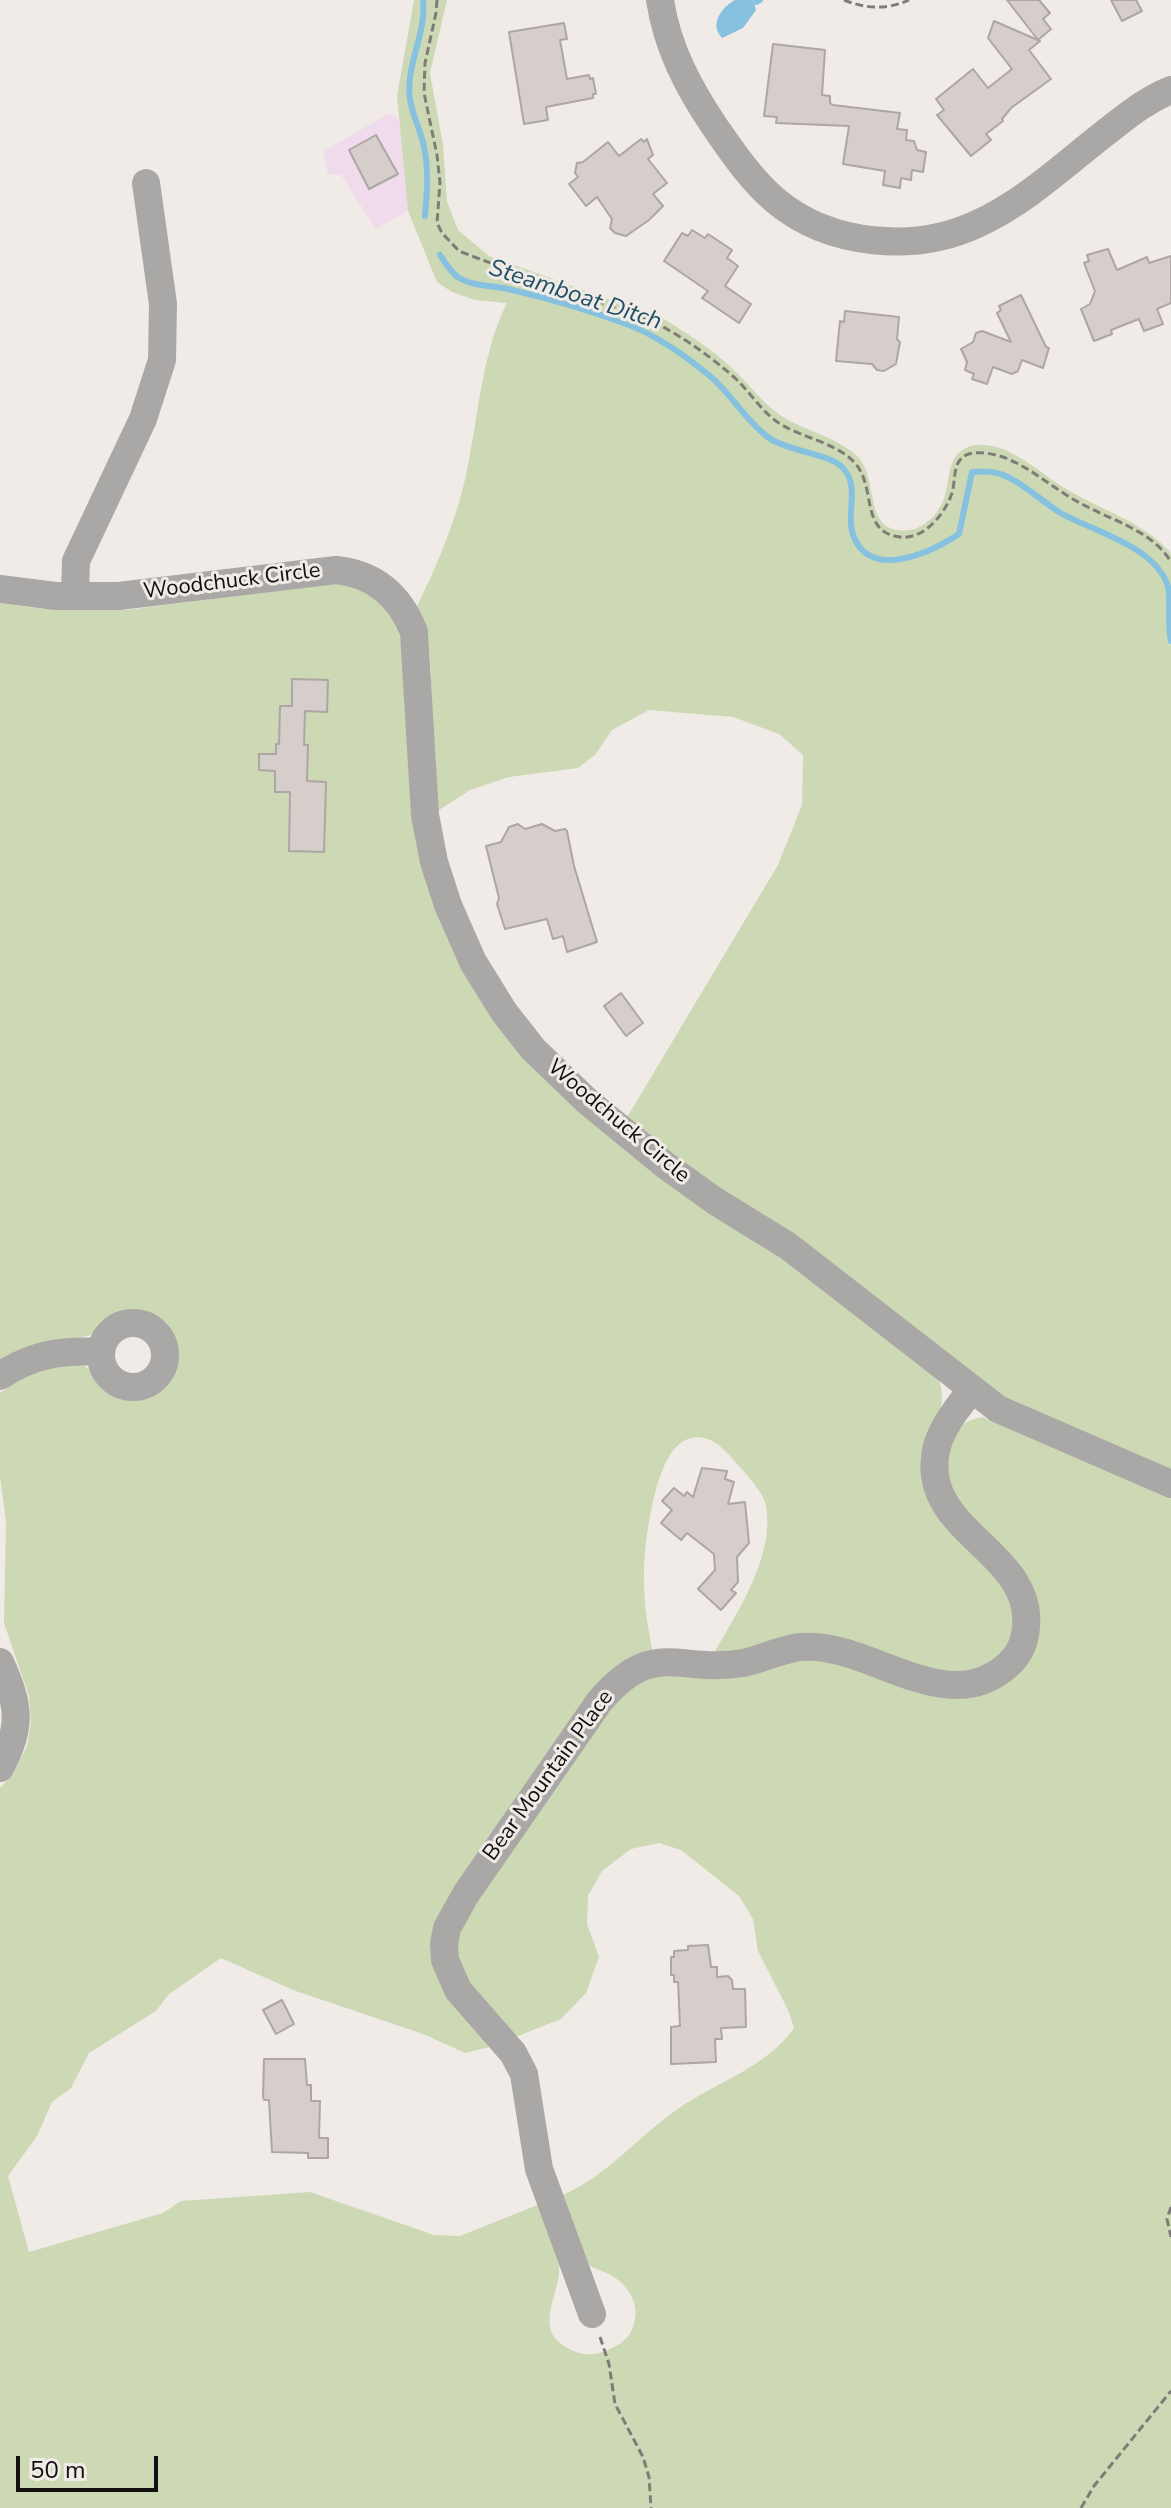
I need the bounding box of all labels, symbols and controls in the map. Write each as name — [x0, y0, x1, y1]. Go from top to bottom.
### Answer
water label: Steamboat Ditch — [485, 254, 665, 338]
street label: Woodchuck Circle — [142, 558, 322, 606]
street label: Woodchuck Circle — [541, 1055, 695, 1189]
street label: Bear Mountain Place — [478, 1686, 620, 1866]
scale bar — [20, 2440, 162, 2490]
text: 50 m — [30, 2454, 86, 2486]

